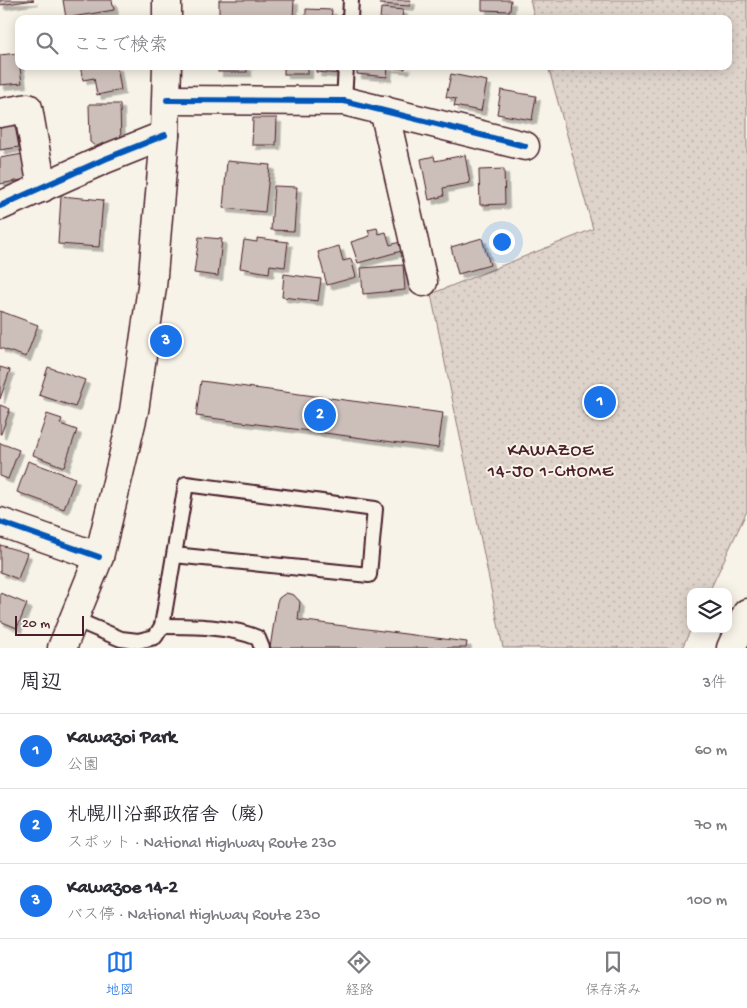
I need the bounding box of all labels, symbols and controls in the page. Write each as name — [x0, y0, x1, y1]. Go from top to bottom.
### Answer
search box — [15, 15, 732, 70]
icon: search — [33, 29, 61, 57]
text: ここで検索 — [73, 35, 168, 58]
your location — [489, 229, 515, 255]
pin: 3 — [150, 322, 182, 360]
pin: 1 — [584, 383, 616, 421]
pin: 2 — [304, 396, 336, 434]
district label: KAWAZOE 14-JO 1-CHOME — [487, 441, 614, 483]
map controls — [687, 588, 732, 633]
button: layers — [687, 588, 732, 633]
scale bar — [15, 613, 84, 636]
text: 20 m — [22, 616, 50, 633]
text: 周辺 — [20, 672, 62, 697]
text: 3件 — [703, 675, 727, 694]
text: Kawazoi Park — [67, 727, 176, 750]
text: 1 — [33, 742, 39, 761]
text: 60 m — [695, 742, 727, 761]
text: 公園 — [67, 757, 99, 776]
text: 札幌川沿郵政宿舎（廃） — [67, 805, 276, 828]
text: 2 — [32, 817, 40, 836]
text: 70 m — [694, 817, 727, 836]
text: スポット · National Highway Route 230 — [67, 835, 336, 854]
text: Kawazoe 14-2 — [67, 877, 178, 900]
text: 3 — [32, 892, 40, 911]
text: 100 m — [687, 892, 727, 911]
text: バス停 · National Highway Route 230 — [67, 907, 320, 926]
tab: 地図 — [106, 948, 134, 1000]
tab: 経路 — [345, 948, 373, 1000]
tab: 保存済み — [585, 948, 641, 1000]

